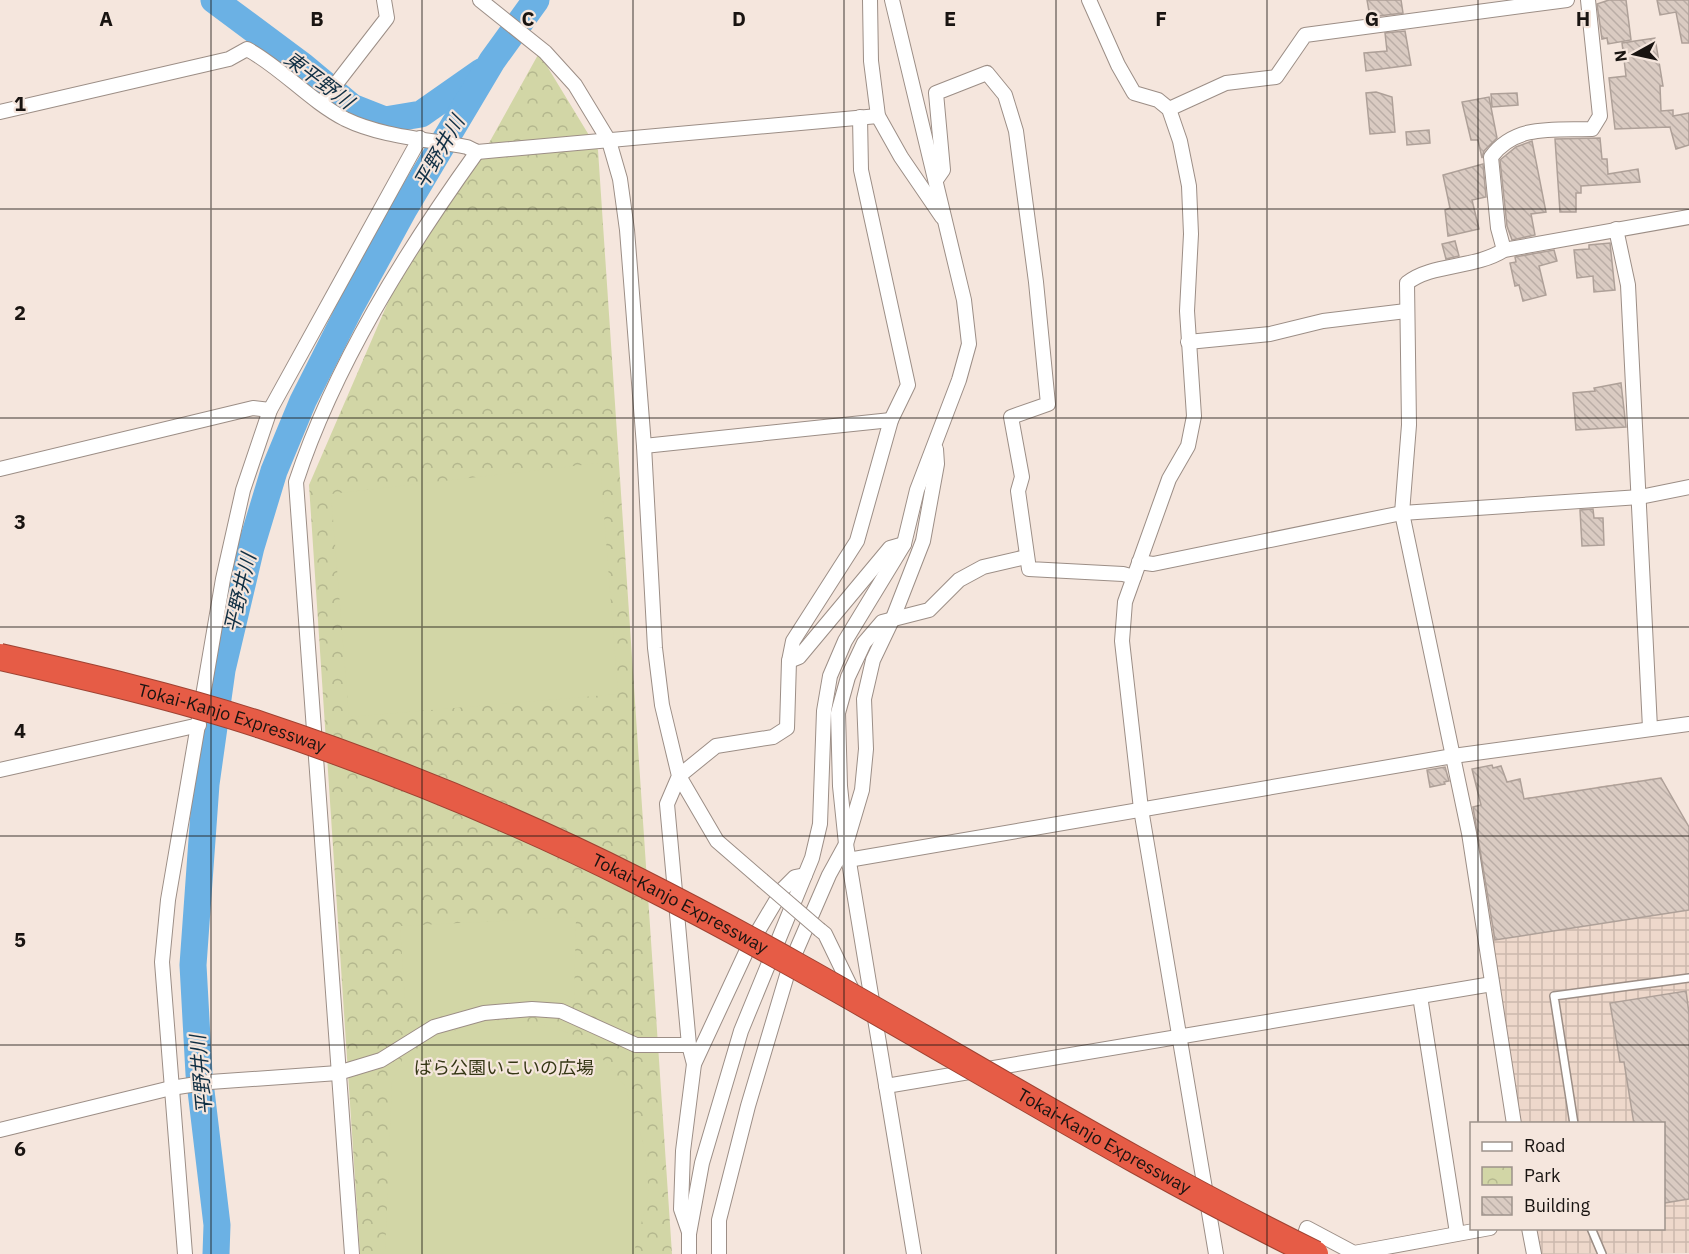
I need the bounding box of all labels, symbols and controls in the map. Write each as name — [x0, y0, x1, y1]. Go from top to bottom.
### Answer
text: A — [99, 5, 113, 32]
text: B — [310, 5, 324, 32]
text: C — [521, 5, 535, 32]
text: D — [732, 5, 746, 32]
text: E — [944, 5, 956, 32]
text: F — [1155, 5, 1167, 32]
text: G — [1365, 5, 1379, 32]
text: H — [1576, 5, 1590, 32]
north arrow — [1605, 24, 1665, 84]
water label: 東平野川 — [279, 45, 361, 116]
text: N — [1609, 49, 1631, 63]
text: 1 — [14, 90, 26, 117]
water label: 平野井川 — [407, 109, 471, 193]
text: 2 — [14, 299, 26, 326]
text: 3 — [14, 508, 26, 535]
water label: 平野井川 — [217, 549, 262, 635]
street label: Tokai-Kanjo Expressway — [136, 678, 329, 758]
text: 4 — [14, 717, 26, 744]
street label: Tokai-Kanjo Expressway — [588, 848, 773, 959]
text: 5 — [14, 926, 26, 953]
water label: 平野井川 — [183, 1032, 217, 1116]
park label: ばら公園いこいの広場 — [414, 1056, 594, 1079]
street label: Tokai-Kanjo Expressway — [1013, 1083, 1195, 1199]
legend — [1470, 1122, 1665, 1230]
text: Road — [1524, 1134, 1565, 1157]
text: 6 — [14, 1135, 26, 1162]
text: Park — [1524, 1164, 1561, 1187]
text: Building — [1524, 1194, 1591, 1217]

